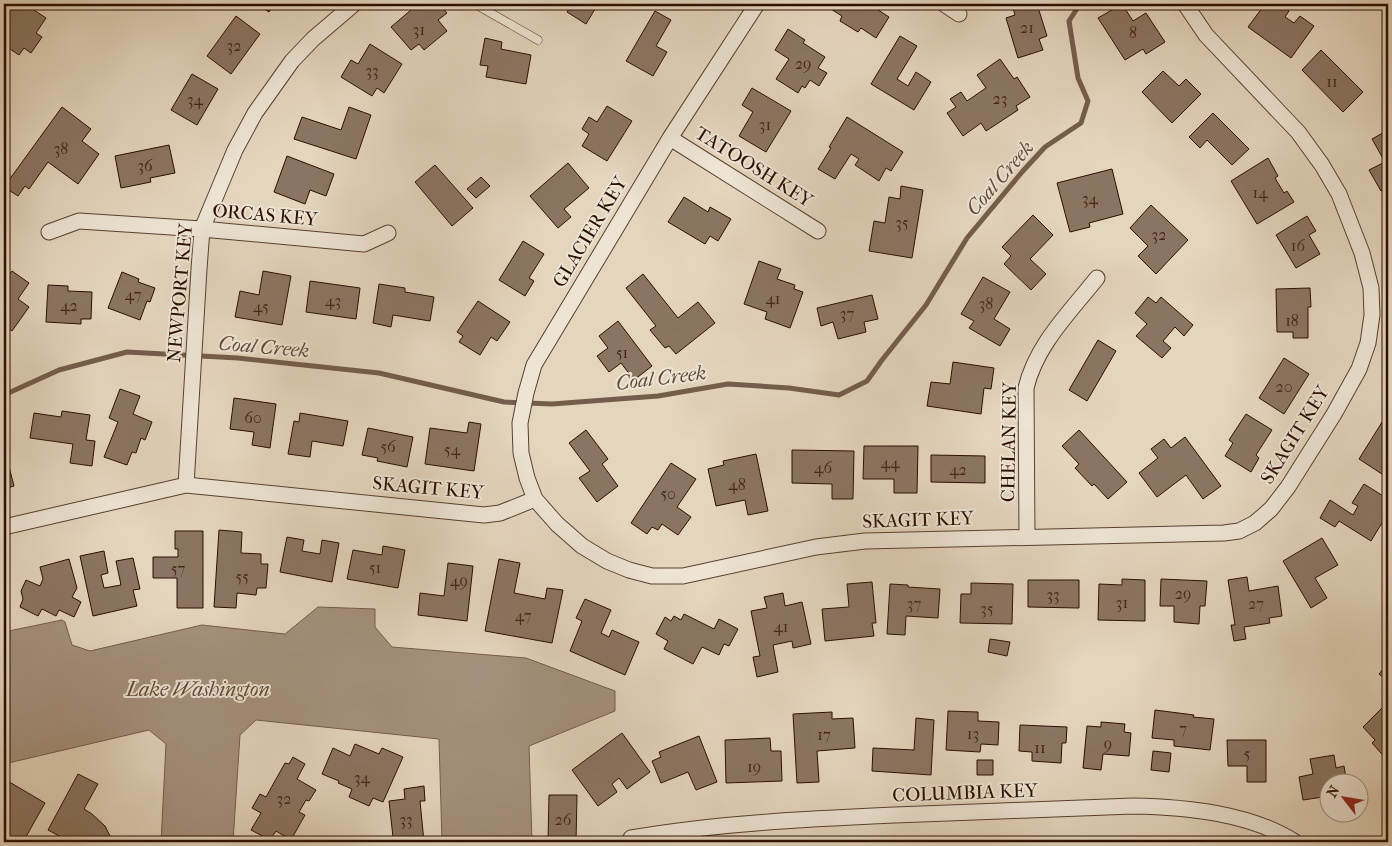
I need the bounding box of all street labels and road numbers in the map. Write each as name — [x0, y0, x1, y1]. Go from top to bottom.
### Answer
street label: TATOOSH KEY — [691, 122, 818, 212]
street label: GLACIER KEY — [548, 172, 632, 291]
street label: ORCAS KEY — [212, 199, 320, 231]
street label: NEWPORT KEY — [163, 222, 197, 363]
street label: CHELAN KEY — [997, 381, 1021, 502]
street label: SKAGIT KEY — [1256, 381, 1334, 488]
street label: SKAGIT KEY — [371, 472, 486, 504]
street label: SKAGIT KEY — [862, 507, 975, 533]
street label: COLUMBIA KEY — [892, 779, 1039, 807]

